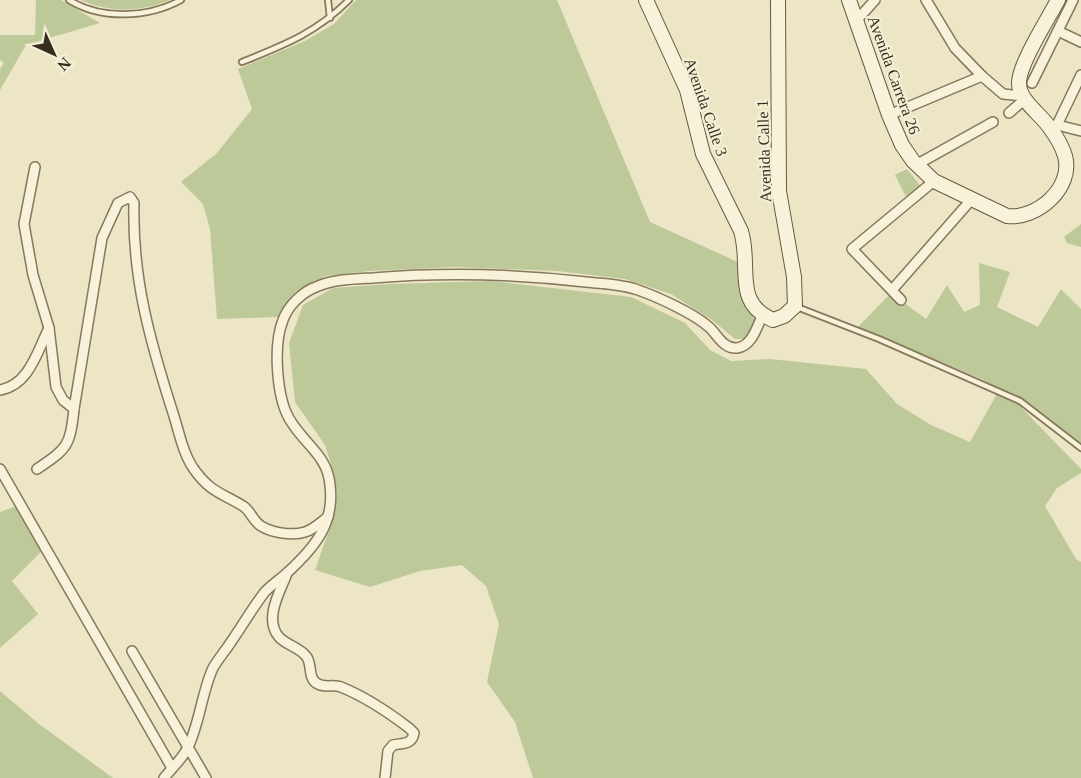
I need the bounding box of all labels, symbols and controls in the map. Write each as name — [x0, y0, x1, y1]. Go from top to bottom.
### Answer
street label: Avenida Carrera 26 — [865, 13, 923, 137]
north arrow — [24, 24, 84, 84]
text: N — [54, 54, 74, 75]
street label: Avenida Calle 3 — [681, 56, 731, 158]
street label: Avenida Calle 1 — [754, 99, 774, 203]

